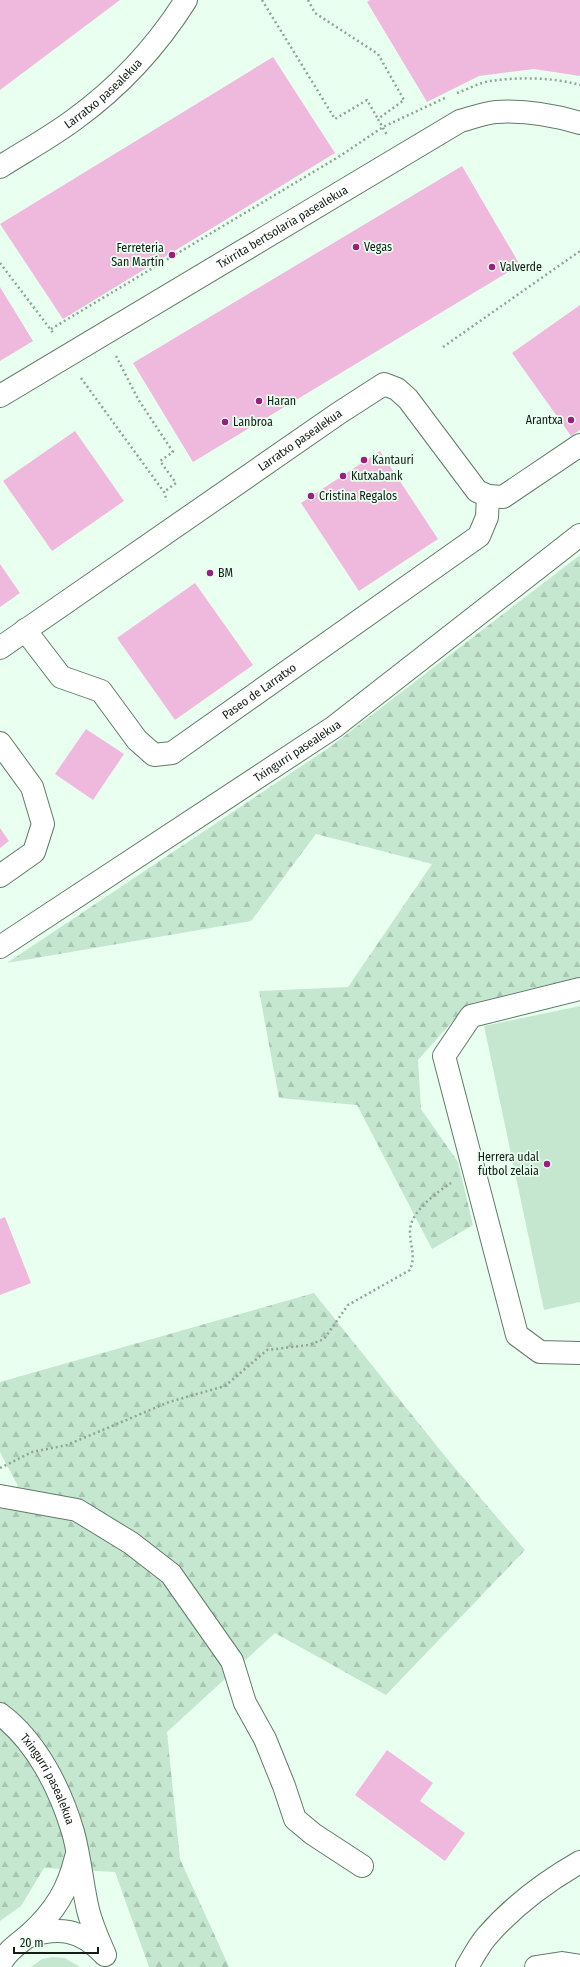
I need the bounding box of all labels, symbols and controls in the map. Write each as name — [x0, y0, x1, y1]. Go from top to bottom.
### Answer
street label: Larratxo pasealekua — [62, 56, 145, 131]
street label: Txirrita bertsolaria pasealekua — [214, 183, 350, 272]
place label: Vegas — [364, 240, 392, 254]
place label: Ferreteria San Martín — [111, 241, 164, 269]
marker: Vegas — [351, 242, 361, 252]
marker: Ferreteria San Martín — [167, 250, 177, 260]
place label: Valverde — [500, 260, 542, 274]
marker: Valverde — [487, 262, 497, 272]
place label: Haran — [267, 394, 296, 408]
marker: Haran — [254, 396, 264, 406]
street label: Larratxo pasealekua — [255, 406, 345, 474]
place label: Arantxa — [526, 413, 563, 427]
place label: Lanbroa — [233, 415, 273, 429]
marker: Arantxa — [566, 415, 576, 425]
marker: Lanbroa — [220, 417, 230, 427]
place label: Kantauri — [372, 453, 414, 467]
marker: Kantauri — [359, 455, 369, 465]
place label: Kutxabank — [351, 469, 403, 483]
marker: Kutxabank — [338, 471, 348, 481]
place label: Cristina Regalos — [319, 489, 397, 503]
marker: Cristina Regalos — [306, 491, 316, 501]
place label: BM — [218, 566, 233, 580]
marker: BM — [205, 568, 215, 578]
street label: Paseo de Larratxo — [220, 660, 299, 722]
street label: Txingurri pasealekua — [251, 717, 344, 785]
place label: Herrera udal futbol zelaia — [478, 1150, 539, 1178]
marker: Herrera udal futbol zelaia — [542, 1159, 552, 1169]
street label: Txingurri pasealekua — [17, 1731, 77, 1826]
scale bar — [14, 1929, 98, 1955]
text: 20 m — [20, 1936, 44, 1950]

